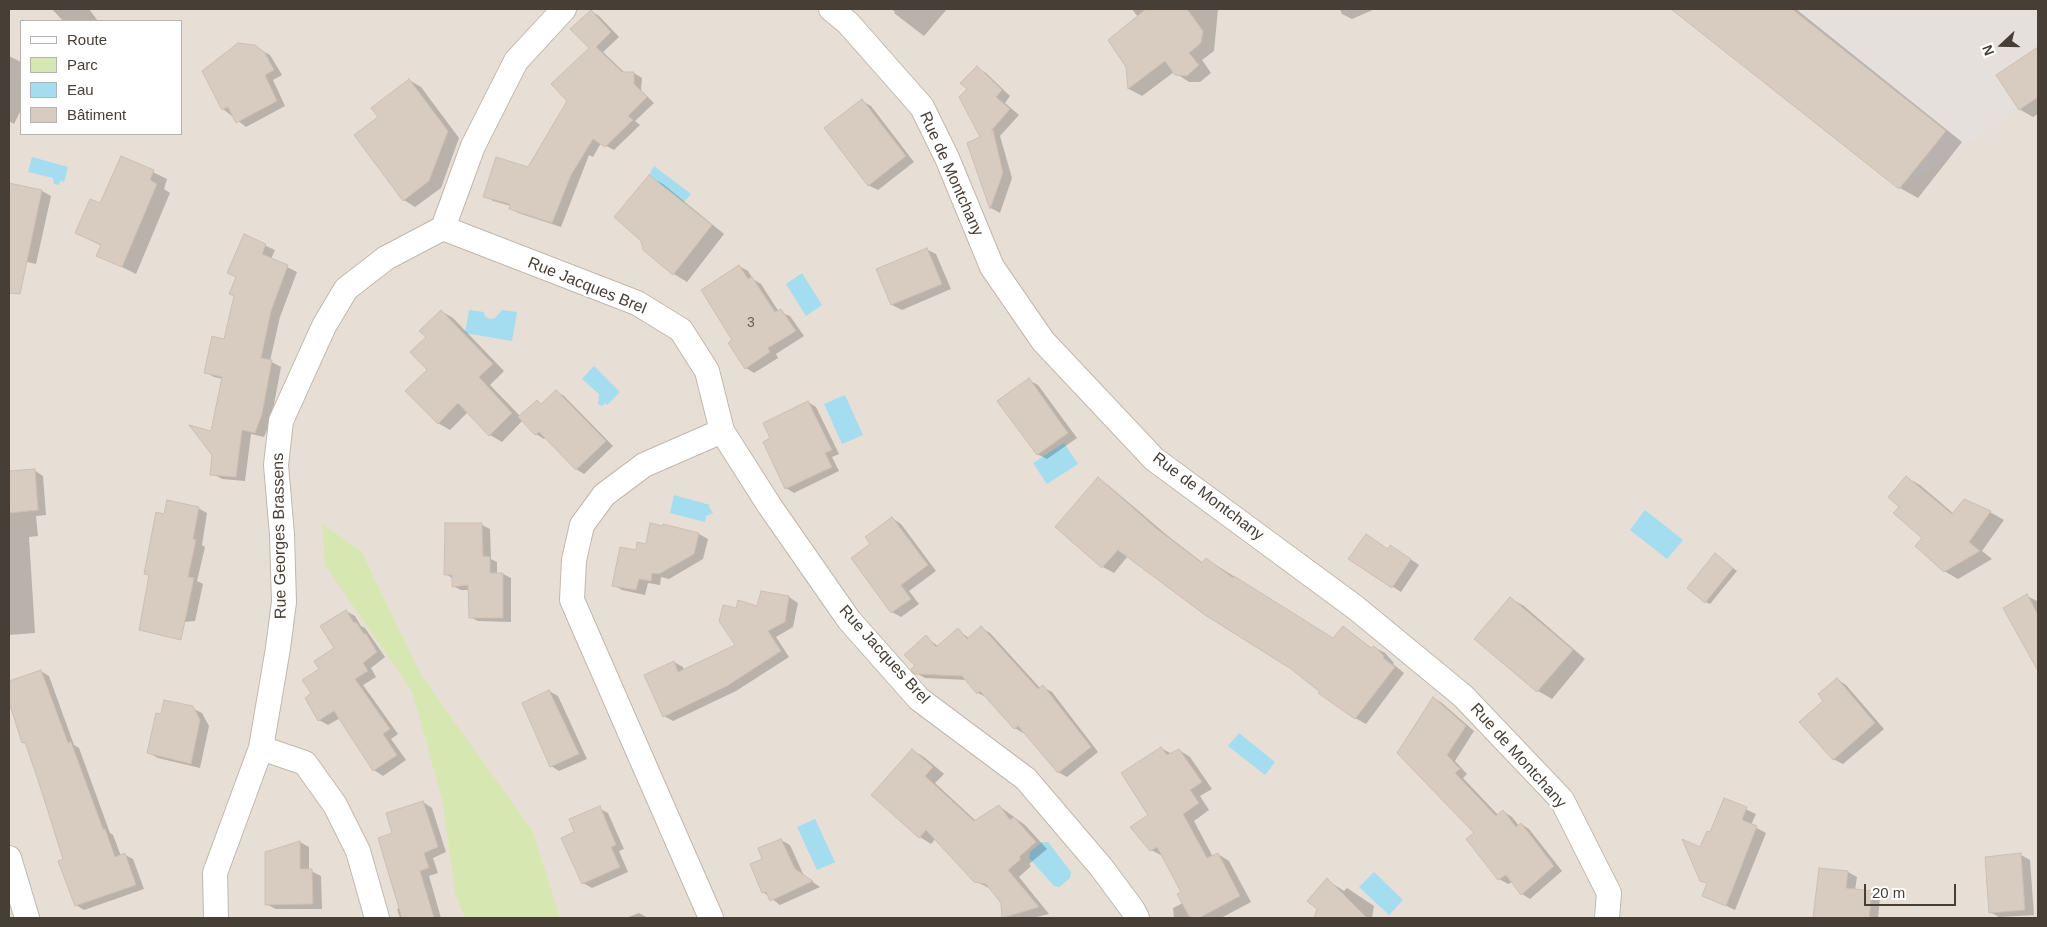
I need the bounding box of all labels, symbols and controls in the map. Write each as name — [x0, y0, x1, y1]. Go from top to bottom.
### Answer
legend — [20, 20, 182, 135]
north arrow — [1977, 20, 2027, 70]
text: Route — [67, 31, 107, 48]
text: N — [1979, 43, 1997, 58]
text: Parc — [67, 56, 98, 73]
text: Eau — [67, 81, 94, 98]
text: Bâtiment — [67, 106, 126, 123]
street label: Rue de Montchany — [915, 109, 987, 239]
street label: Rue Jacques Brel — [525, 253, 649, 319]
house number: 3 — [747, 315, 755, 331]
street label: Rue de Montchany — [1149, 449, 1267, 545]
street label: Rue Georges Brassens — [269, 453, 291, 619]
street label: Rue Jacques Brel — [835, 602, 933, 708]
street label: Rue de Montchany — [1466, 700, 1570, 812]
scale bar — [1867, 874, 1960, 906]
text: 20 m — [1872, 884, 1905, 901]

